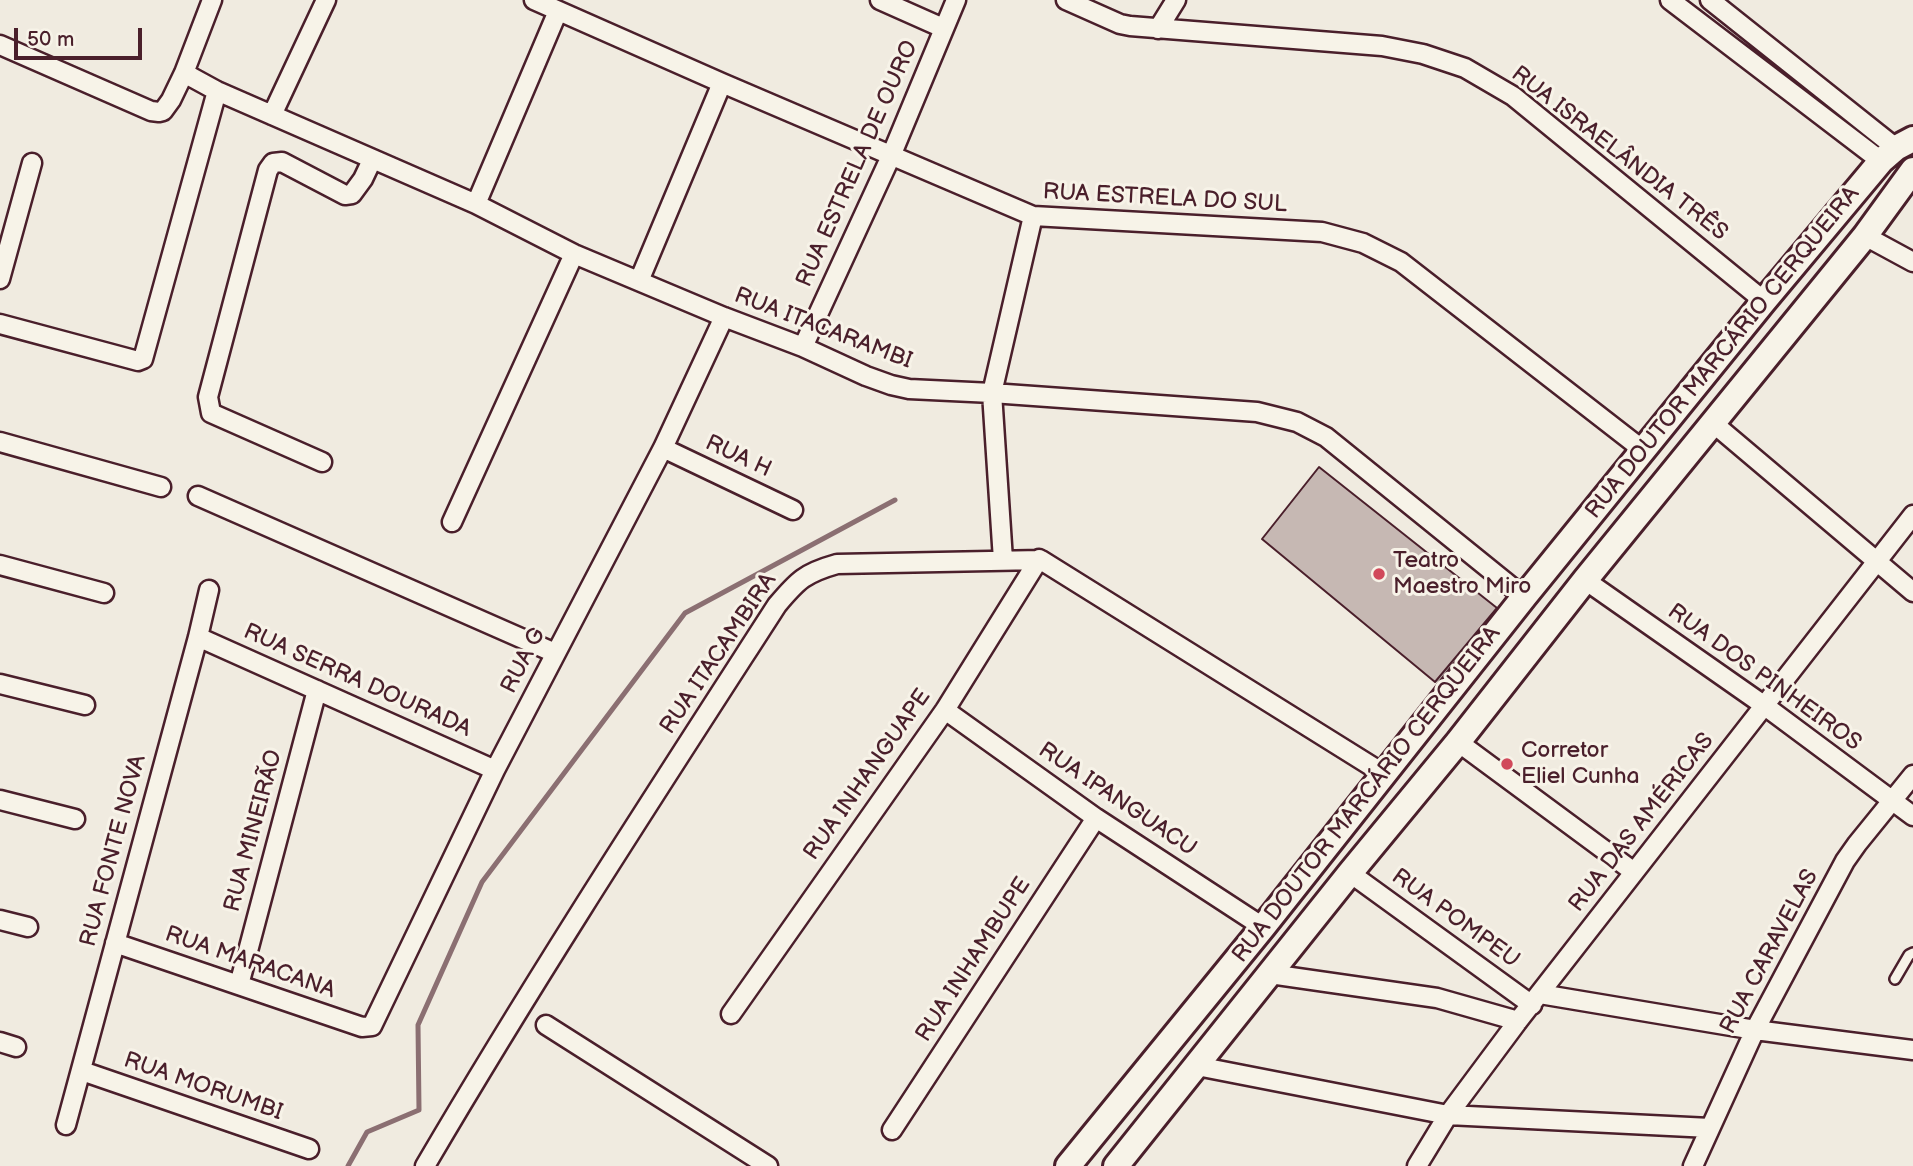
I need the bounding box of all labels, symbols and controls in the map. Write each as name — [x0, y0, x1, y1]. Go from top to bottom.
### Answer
scale bar — [18, 14, 145, 58]
text: 50 m — [27, 27, 74, 52]
street label: RUA ESTRELA DE OURO — [791, 37, 925, 291]
street label: RUA ISRAELÂNDIA TRÊS — [1505, 61, 1733, 247]
street label: RUA ESTRELA DO SUL — [1042, 179, 1288, 219]
street label: RUA DOUTOR MARCÁRIO CERQUEIRA — [1580, 181, 1866, 525]
street label: RUA ITACARAMBI — [730, 282, 916, 376]
street label: RUA H — [701, 430, 775, 484]
place label: Teatro Maestro Miro — [1393, 547, 1531, 601]
marker: Teatro Maestro Miro — [1371, 566, 1387, 582]
street label: RUA ITACAMBIRA — [655, 568, 783, 740]
street label: RUA DOS PINHEIROS — [1662, 598, 1866, 758]
street label: RUA SERRA DOURADA — [239, 618, 475, 744]
street label: RUA DOUTOR MARCÁRIO CERQUEIRA — [1227, 621, 1507, 969]
street label: RUA G — [496, 624, 552, 698]
street label: RUA INHANGUAPE — [799, 684, 937, 866]
street label: RUA DAS AMÉRICAS — [1564, 728, 1720, 918]
street label: RUA IPANGUACU — [1033, 737, 1201, 863]
place label: Corretor Eliel Cunha — [1521, 737, 1640, 791]
street label: RUA MINEIRÃO — [219, 747, 289, 915]
street label: RUA FONTE NOVA — [75, 752, 153, 950]
marker: Corretor Eliel Cunha — [1499, 756, 1515, 772]
street label: RUA POMPEU — [1386, 863, 1524, 975]
street label: RUA CARAVELAS — [1715, 865, 1825, 1039]
street label: RUA INHAMBUPE — [911, 873, 1037, 1047]
street label: RUA MARACANA — [161, 921, 339, 1005]
street label: RUA MORUMBI — [120, 1047, 286, 1127]

